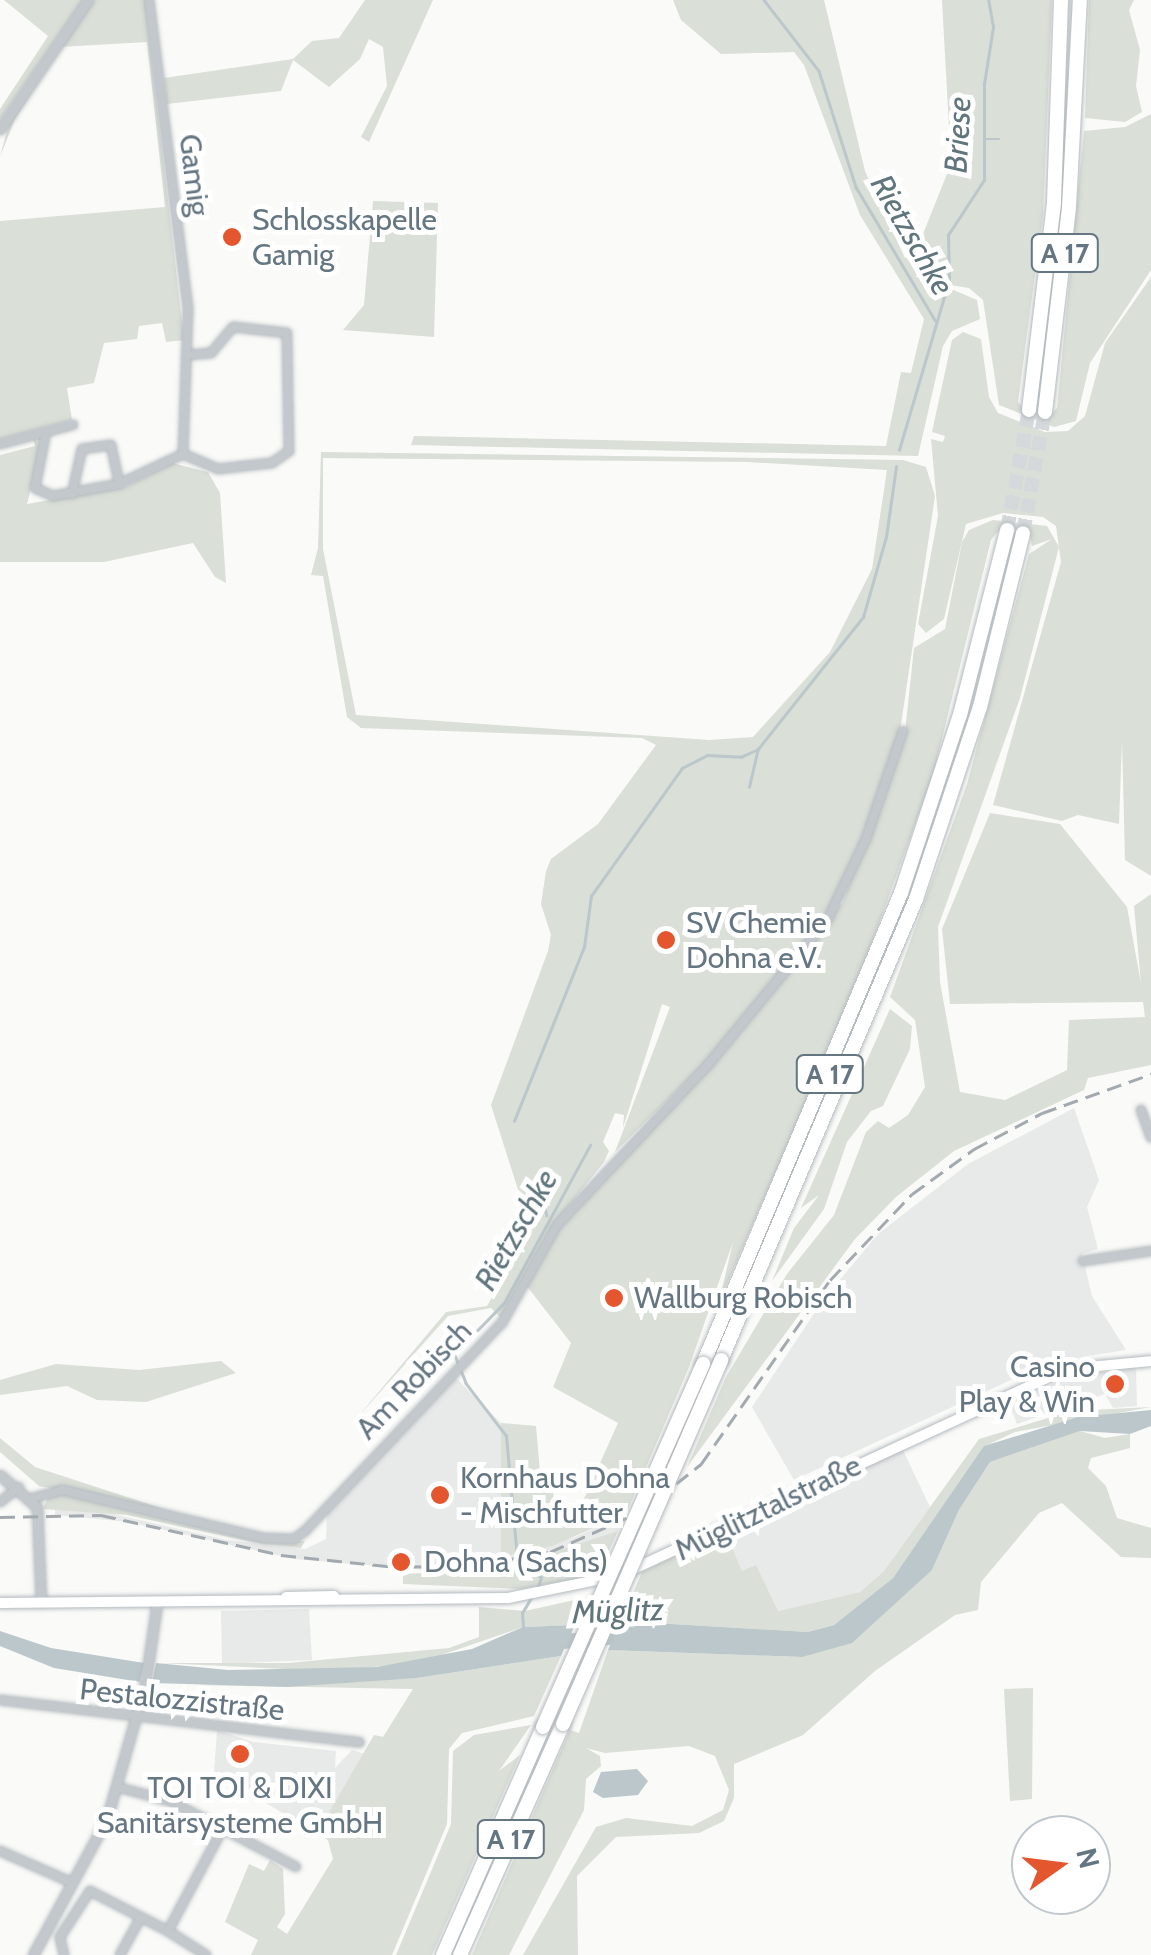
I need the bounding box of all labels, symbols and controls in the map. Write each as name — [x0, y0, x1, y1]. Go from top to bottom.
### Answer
water label: Briese — [937, 96, 979, 174]
street label: Gamig — [171, 132, 217, 218]
water label: Rietzschke — [862, 168, 962, 302]
place label: Schlosskapelle Gamig — [252, 202, 437, 272]
marker: Schlosskapelle Gamig — [221, 226, 243, 248]
road number: A 17 — [1030, 230, 1100, 276]
place label: SV Chemie Dohna e.V. — [686, 905, 827, 976]
marker: SV Chemie Dohna e.V. — [655, 929, 677, 951]
road number: A 17 — [795, 1051, 865, 1097]
water label: Rietzschke — [466, 1163, 566, 1297]
place label: Wallburg Robisch — [634, 1280, 852, 1316]
marker: Wallburg Robisch — [603, 1287, 625, 1309]
street label: Am Robisch — [349, 1313, 479, 1447]
place label: Casino Play & Win — [959, 1349, 1095, 1420]
marker: Casino Play & Win — [1104, 1373, 1126, 1395]
street label: Müglitztalstraße — [669, 1447, 867, 1569]
place label: Kornhaus Dohna - Mischfutter — [460, 1460, 670, 1530]
marker: Kornhaus Dohna - Mischfutter — [429, 1484, 451, 1506]
place label: Dohna (Sachs) — [424, 1544, 608, 1580]
marker: Dohna (Sachs) — [388, 1549, 414, 1575]
water label: Müglitz — [571, 1590, 665, 1632]
street label: Pestalozzistraße — [78, 1671, 286, 1729]
marker: TOI TOI & DIXI Sanitärsysteme GmbH — [229, 1743, 251, 1765]
place label: TOI TOI & DIXI Sanitärsysteme GmbH — [97, 1770, 383, 1840]
north arrow — [1011, 1815, 1111, 1915]
road number: A 17 — [476, 1816, 546, 1862]
text: N — [1069, 1845, 1107, 1872]

